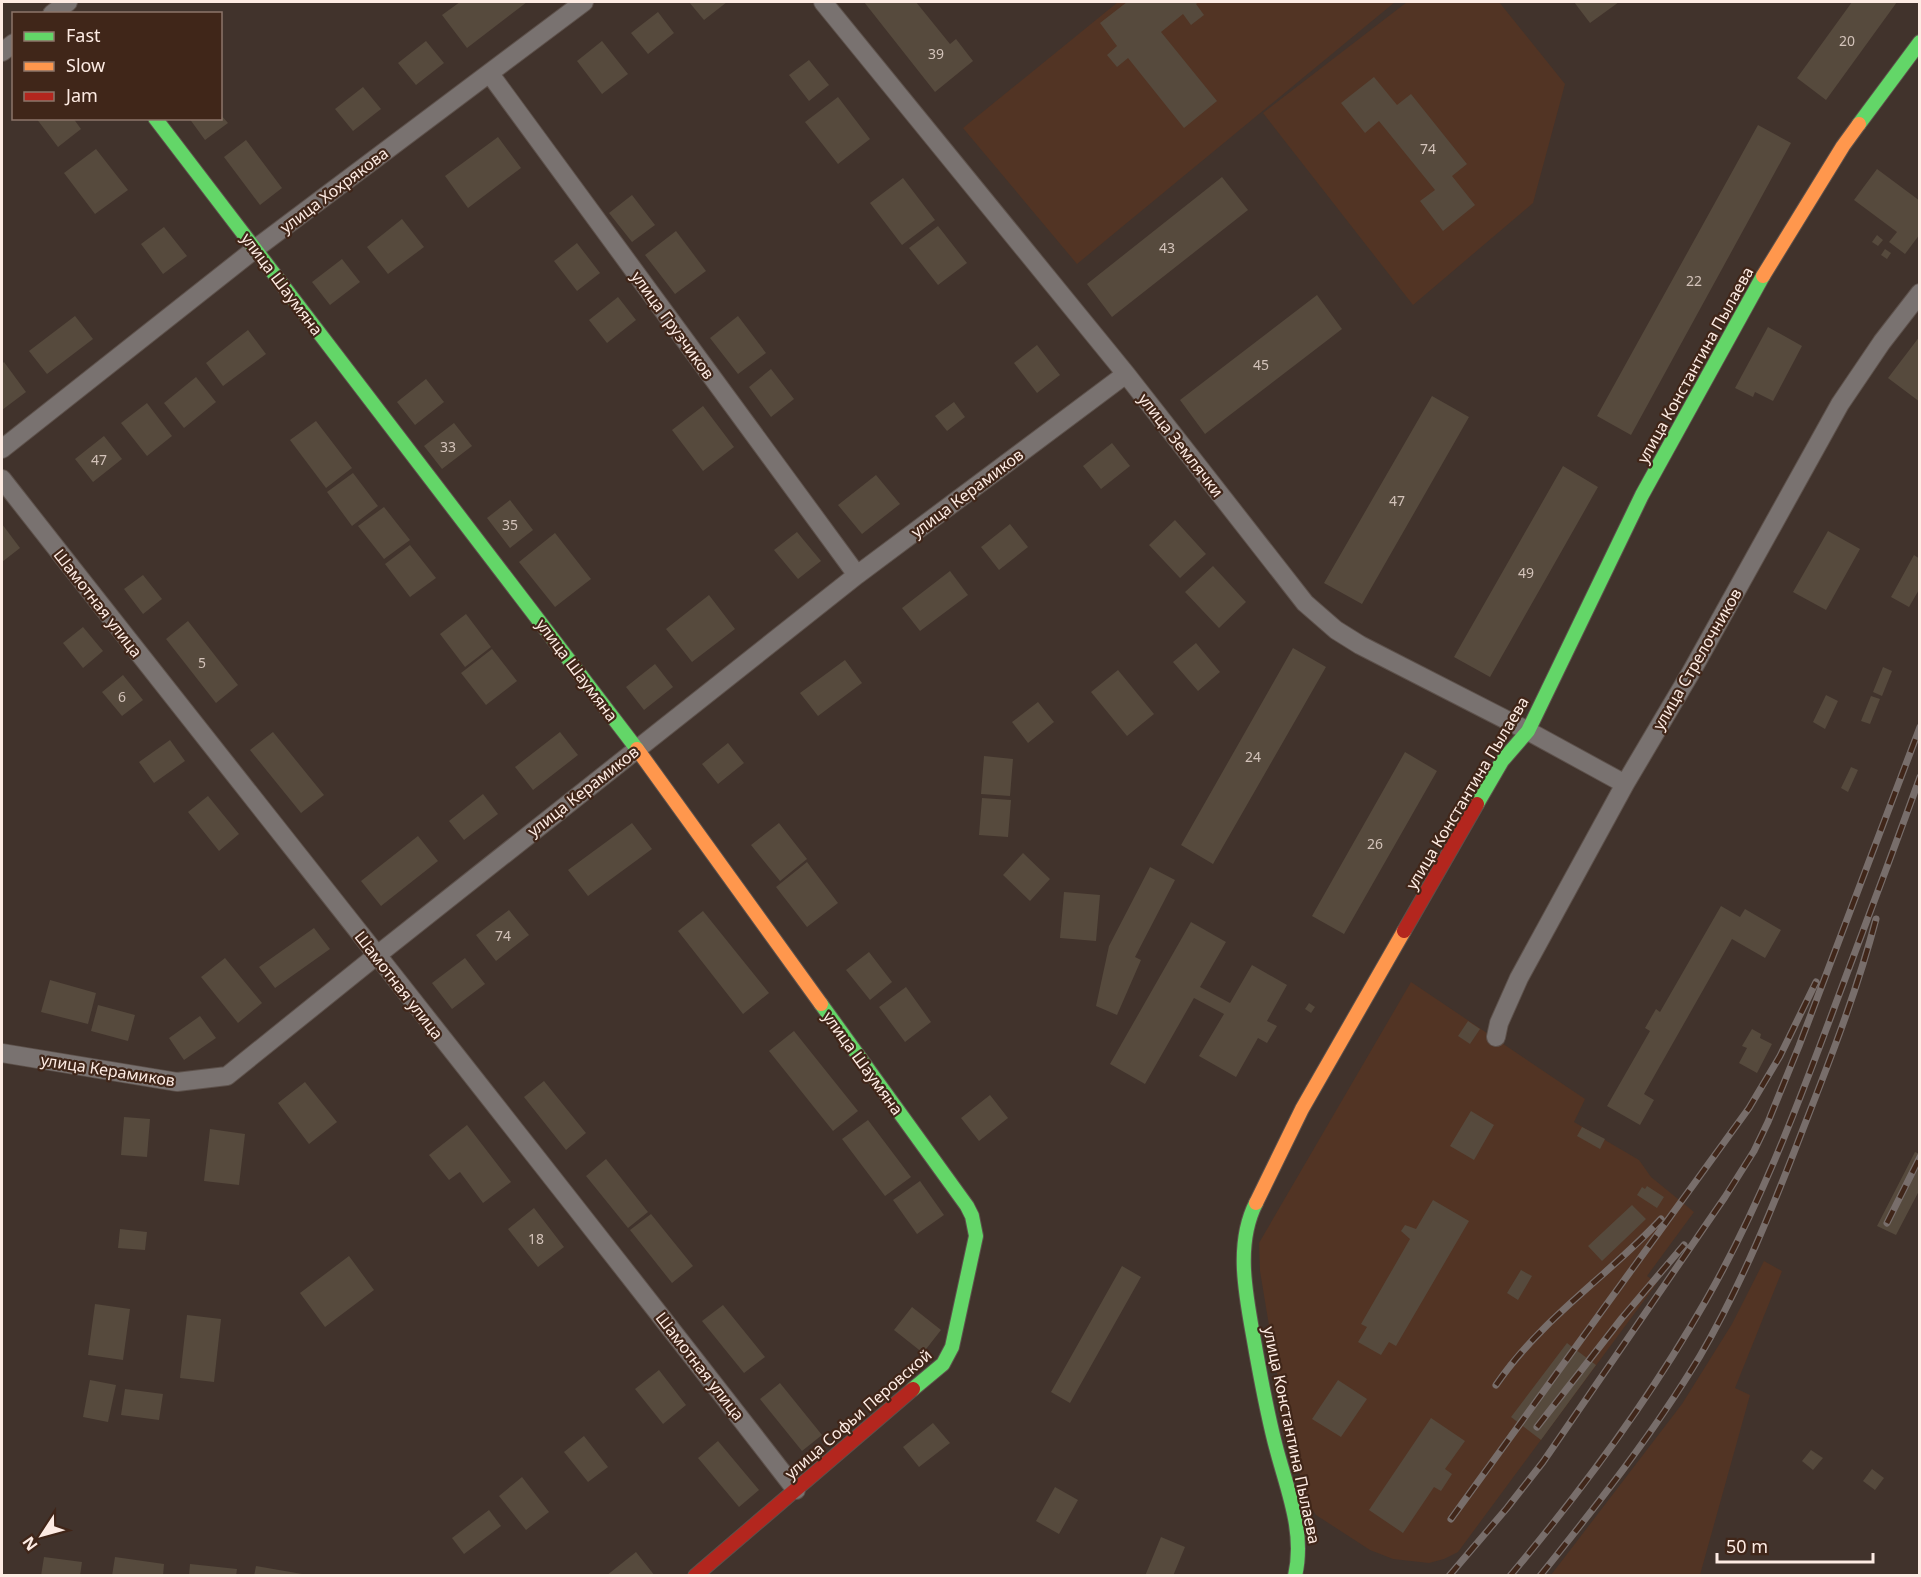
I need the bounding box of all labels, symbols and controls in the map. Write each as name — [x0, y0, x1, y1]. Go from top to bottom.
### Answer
legend — [12, 12, 222, 120]
text: Fast — [66, 23, 101, 47]
house number: 20 — [1839, 31, 1855, 50]
house number: 39 — [928, 44, 944, 63]
text: Slow — [66, 53, 105, 77]
text: Jam — [64, 83, 98, 107]
house number: 74 — [1420, 139, 1436, 158]
street label: улица Хохрякова — [275, 142, 393, 238]
street label: улица Шаумяна — [236, 228, 328, 340]
house number: 43 — [1159, 238, 1175, 257]
street label: улица Константина Пылаева — [1632, 263, 1758, 467]
street label: улица Грузчиков — [626, 267, 720, 383]
house number: 22 — [1686, 271, 1702, 290]
house number: 45 — [1253, 355, 1269, 374]
street label: улица Землячки — [1133, 388, 1229, 502]
house number: 33 — [440, 437, 456, 456]
street label: улица Керамиков — [906, 443, 1028, 543]
house number: 47 — [91, 450, 107, 469]
house number: 47 — [1389, 491, 1405, 510]
house number: 35 — [502, 515, 518, 534]
street label: Шамотная улица — [49, 544, 147, 662]
house number: 49 — [1518, 563, 1534, 582]
street label: улица Стрелочников — [1647, 584, 1747, 734]
street label: улица Шаумяна — [531, 614, 623, 726]
house number: 5 — [198, 653, 206, 672]
house number: 6 — [118, 687, 126, 706]
street label: улица Константина Пылаева — [1400, 692, 1534, 894]
street label: улица Керамиков — [523, 741, 643, 841]
house number: 24 — [1245, 747, 1261, 766]
house number: 26 — [1367, 834, 1383, 853]
street label: Шамотная улица — [350, 926, 448, 1044]
house number: 74 — [495, 926, 511, 945]
street label: улица Шаумяна — [818, 1007, 908, 1119]
street label: улица Керамиков — [39, 1049, 177, 1091]
house number: 18 — [528, 1229, 544, 1248]
street label: Шамотная улица — [651, 1307, 749, 1425]
street label: улица Константина Пылаева — [1258, 1324, 1326, 1546]
street label: улица Софьи Перовской — [780, 1344, 936, 1484]
north arrow — [12, 1505, 72, 1565]
scale bar — [1717, 1526, 1873, 1564]
text: N — [17, 1532, 43, 1556]
text: 50 m — [1726, 1534, 1768, 1558]

